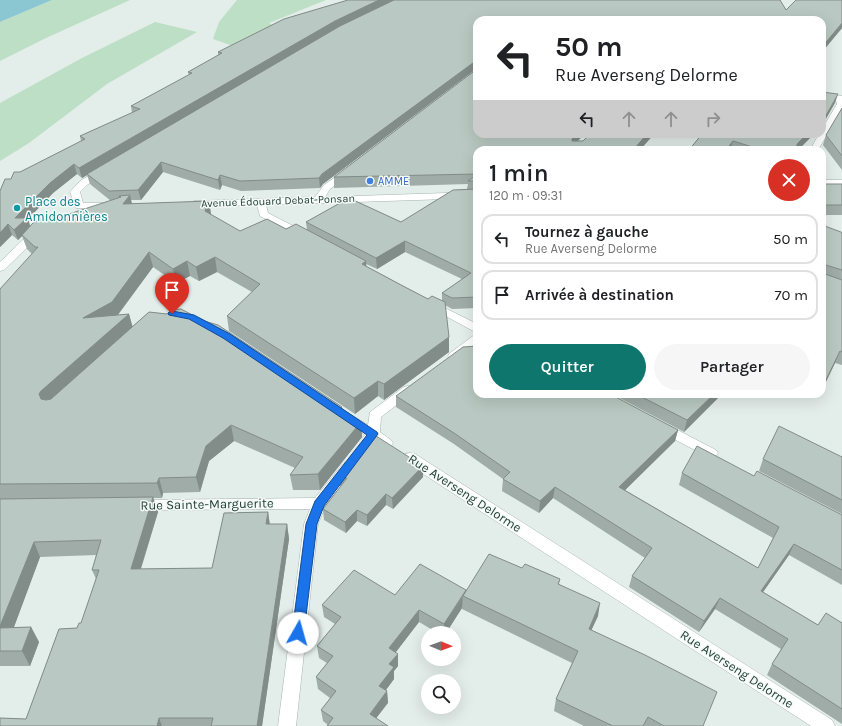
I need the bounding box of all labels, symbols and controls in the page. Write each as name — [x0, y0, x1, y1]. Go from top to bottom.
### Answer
text: 50 m — [555, 30, 623, 63]
icon: left — [489, 32, 541, 84]
text: Rue Averseng Delorme — [555, 64, 738, 86]
icon: left — [576, 108, 598, 130]
icon: ahead — [618, 108, 640, 130]
icon: ahead — [660, 108, 682, 130]
icon: right — [702, 108, 724, 130]
text: 1 min — [489, 159, 549, 187]
button: close — [768, 159, 810, 201]
place label: AMME — [378, 175, 409, 188]
marker: AMME — [365, 176, 375, 186]
text: 120 m · 09:31 — [489, 188, 563, 203]
street label: Avenue Édouard Debat-Ponsan — [201, 190, 355, 210]
place label: Place des Amidonnières — [25, 194, 108, 224]
marker: Place des Amidonnières — [12, 203, 22, 213]
text: Tournez à gauche — [525, 223, 649, 241]
icon: left — [491, 228, 513, 250]
text: 50 m — [773, 230, 808, 248]
text: Rue Averseng Delorme — [525, 241, 657, 256]
pin — [155, 273, 189, 314]
icon: arrive — [161, 279, 183, 301]
icon: arrive — [491, 284, 513, 306]
text: Arrivée à destination — [525, 286, 674, 304]
text: 70 m — [774, 286, 808, 304]
button: Quitter — [489, 344, 646, 390]
button: Partager — [654, 344, 810, 390]
street label: Rue Averseng Delorme — [406, 451, 525, 535]
street label: Rue Sainte-Marguerite — [140, 495, 274, 513]
position arrow — [277, 612, 319, 654]
north arrow — [421, 626, 461, 666]
map controls — [421, 626, 461, 714]
street label: Rue Averseng Delorme — [678, 627, 797, 711]
button: search — [421, 674, 461, 714]

